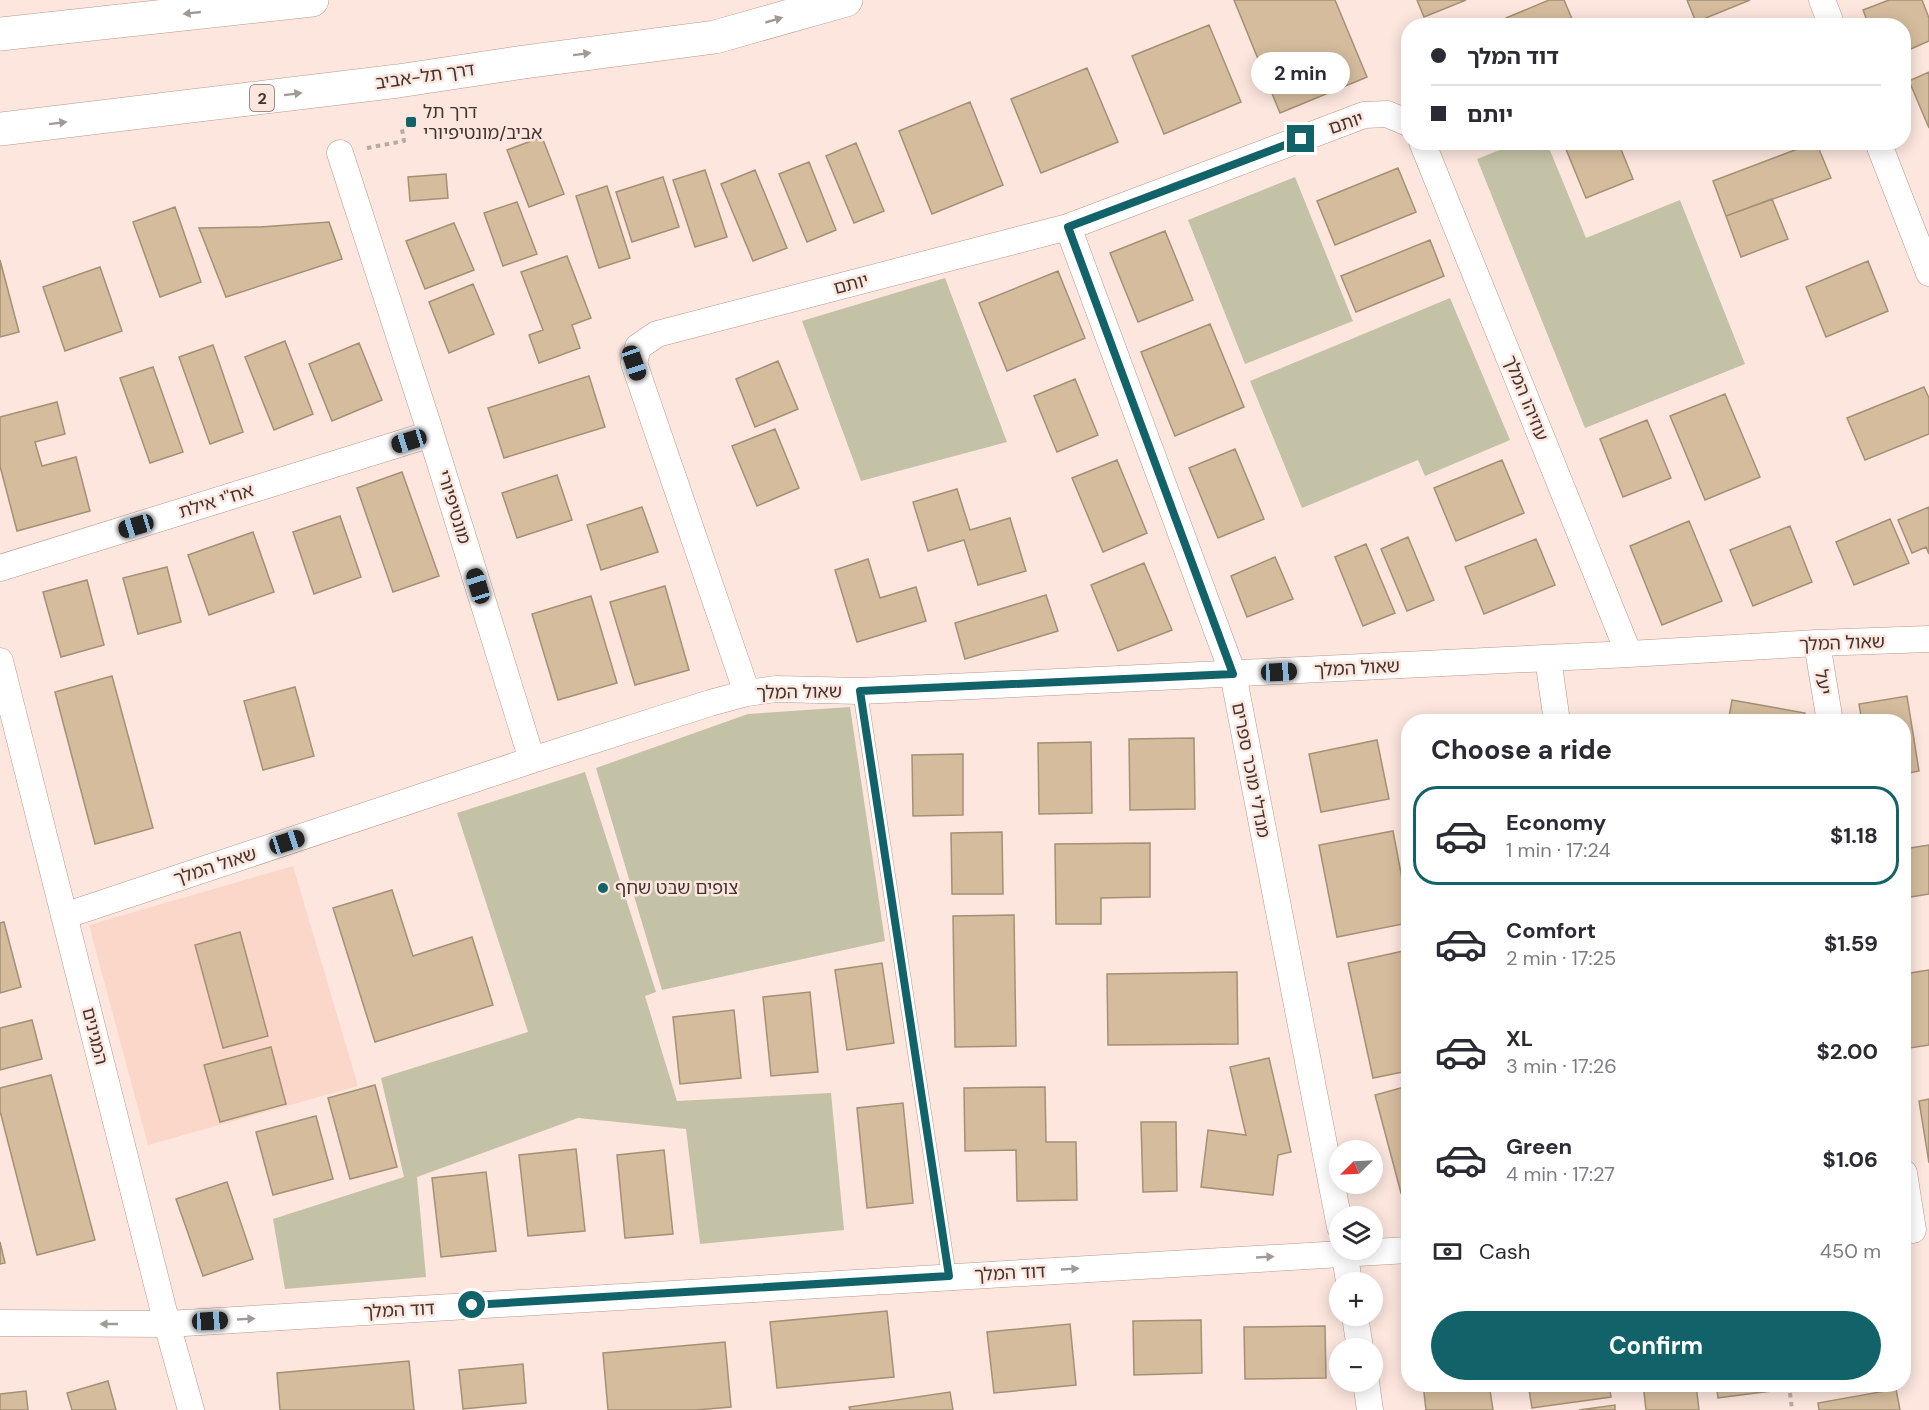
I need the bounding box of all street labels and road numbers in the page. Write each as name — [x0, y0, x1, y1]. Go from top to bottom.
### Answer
street label: דרך תל-אביב — [374, 57, 477, 95]
road number: 2 — [250, 85, 274, 111]
street label: יותם — [1325, 106, 1367, 140]
street label: יותם — [831, 268, 871, 300]
street label: עוזיהו המלך — [1498, 352, 1554, 444]
street label: מונטיפיורי — [431, 467, 477, 547]
street label: אח''י אילת — [176, 478, 256, 524]
street label: שאול המלך — [1799, 630, 1885, 656]
street label: שאול המלך — [1313, 654, 1401, 682]
street label: יעל — [1809, 668, 1837, 696]
street label: שאול המלך — [756, 679, 842, 705]
street label: מנדלי מוכר ספרים — [1226, 700, 1276, 840]
street label: שאול המלך — [170, 841, 260, 891]
street label: המגינים — [76, 1005, 114, 1067]
street label: דוד המלך — [974, 1259, 1047, 1287]
street label: דוד המלך — [363, 1296, 436, 1324]

